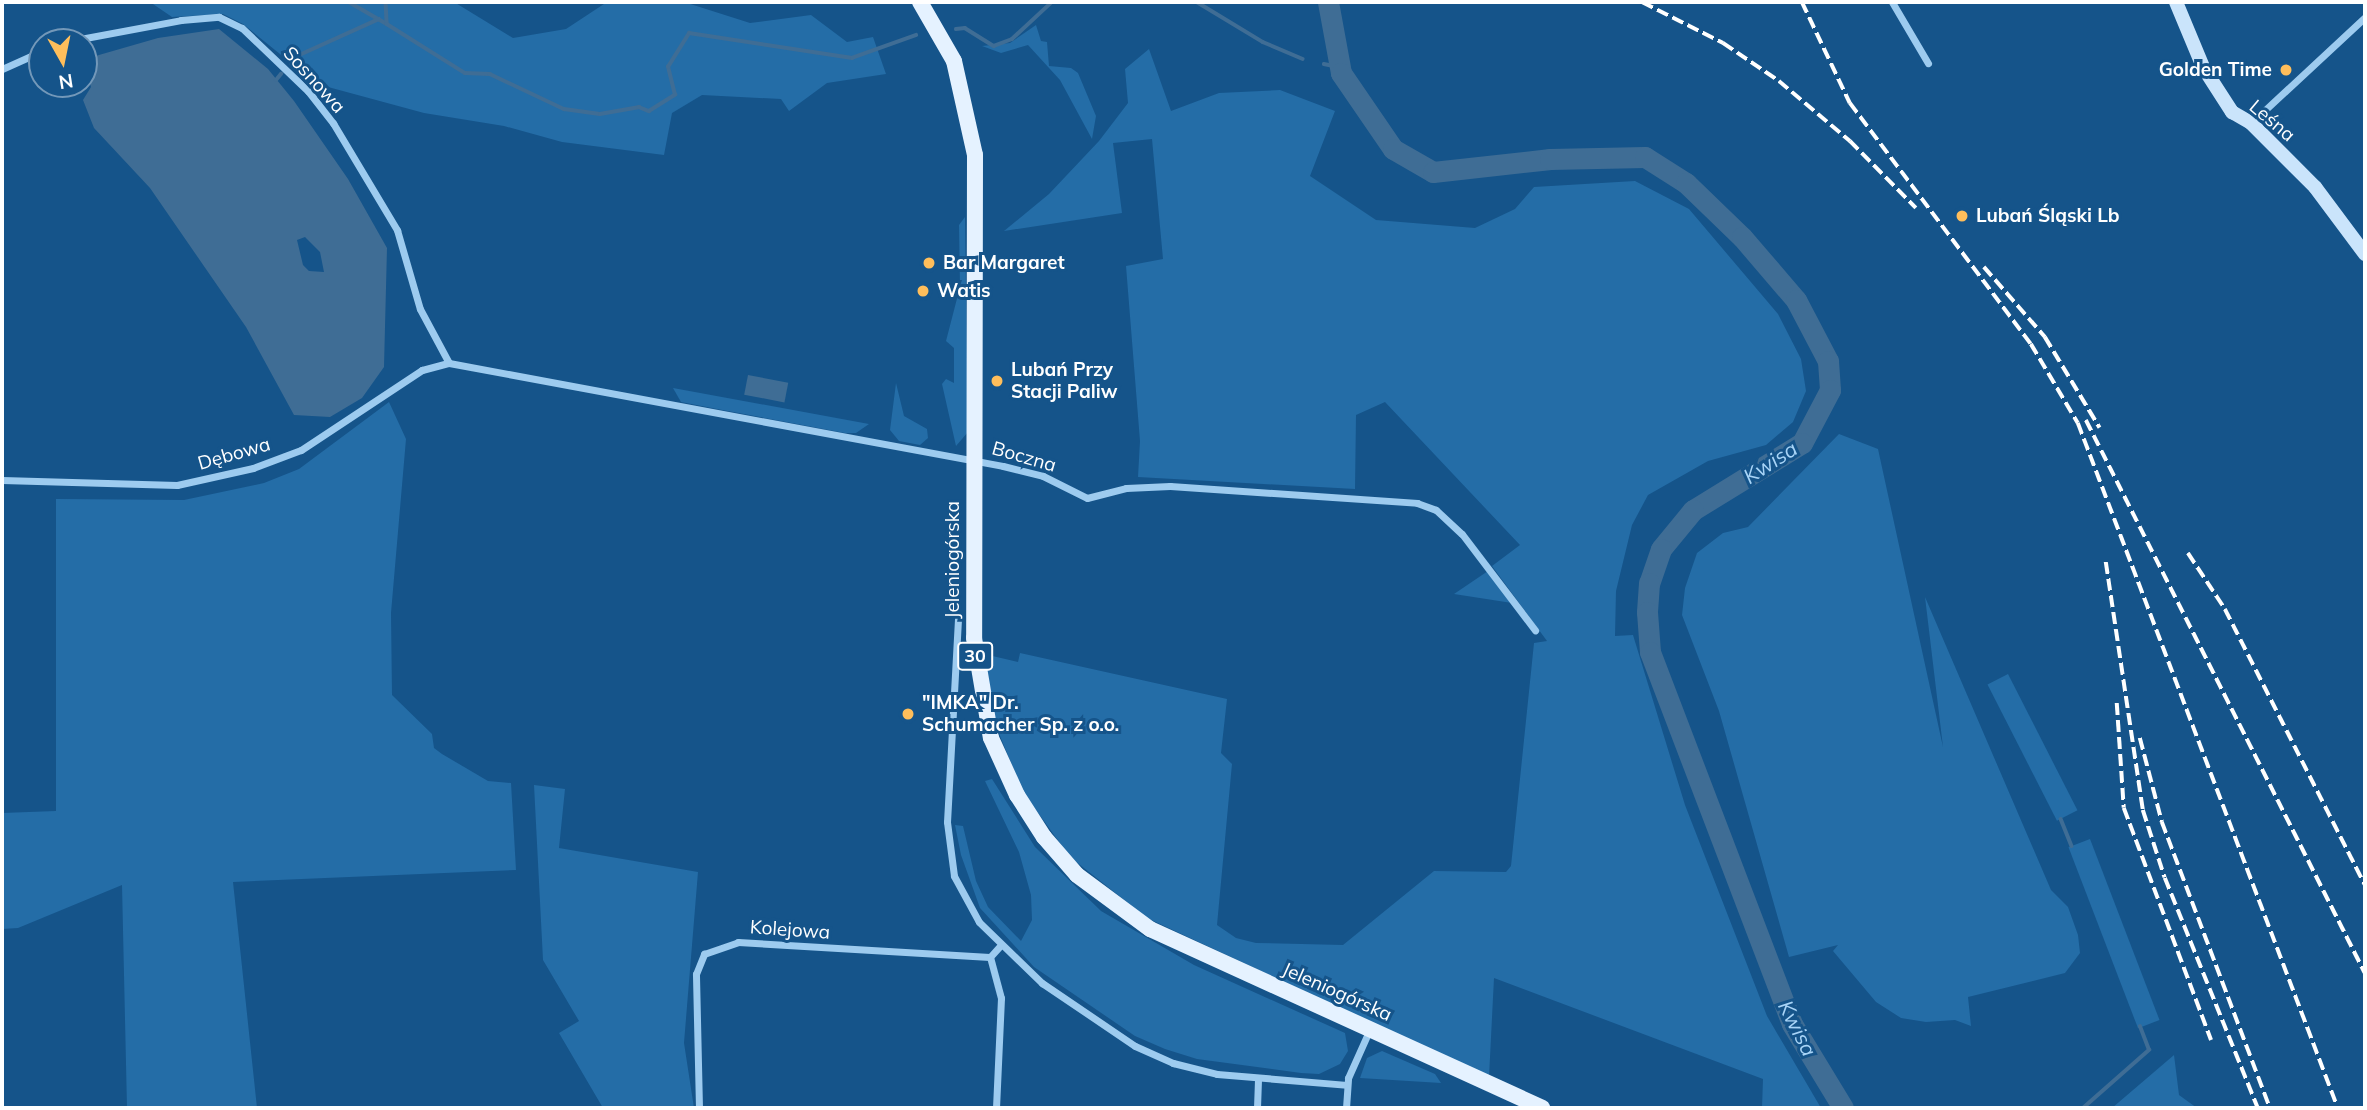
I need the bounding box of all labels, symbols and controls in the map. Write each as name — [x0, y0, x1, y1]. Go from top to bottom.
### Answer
north arrow — [28, 28, 98, 98]
street label: Sosnowa — [278, 42, 350, 118]
place label: Golden Time — [2159, 59, 2272, 81]
marker: Golden Time — [2278, 62, 2294, 78]
text: N — [57, 69, 75, 95]
street label: Leśna — [2245, 95, 2299, 147]
place label: Lubań Śląski Lb — [1976, 205, 2120, 227]
marker: Lubań Śląski Lb — [1954, 208, 1970, 224]
place label: Bar Margaret — [943, 252, 1065, 274]
marker: Bar Margaret — [921, 255, 937, 271]
place label: Watis — [937, 280, 991, 302]
marker: Watis — [915, 283, 931, 299]
place label: Lubań Przy Stacji Paliw — [1011, 359, 1118, 403]
marker: Lubań Przy Stacji Paliw — [989, 373, 1005, 389]
street label: Dębowa — [195, 433, 273, 475]
water label: Kwisa — [1738, 435, 1802, 489]
street label: Boczna — [989, 437, 1059, 477]
street label: Jeleniogórska — [942, 501, 964, 619]
road number: 30 — [956, 642, 994, 670]
place label: "IMKA" Dr. Schumacher Sp. z o.o. — [922, 692, 1119, 736]
marker: "IMKA" Dr. Schumacher Sp. z o.o. — [900, 706, 916, 722]
street label: Kolejowa — [749, 916, 831, 944]
street label: Jeleniogórska — [1279, 958, 1395, 1026]
water label: Kwisa — [1773, 996, 1823, 1060]

